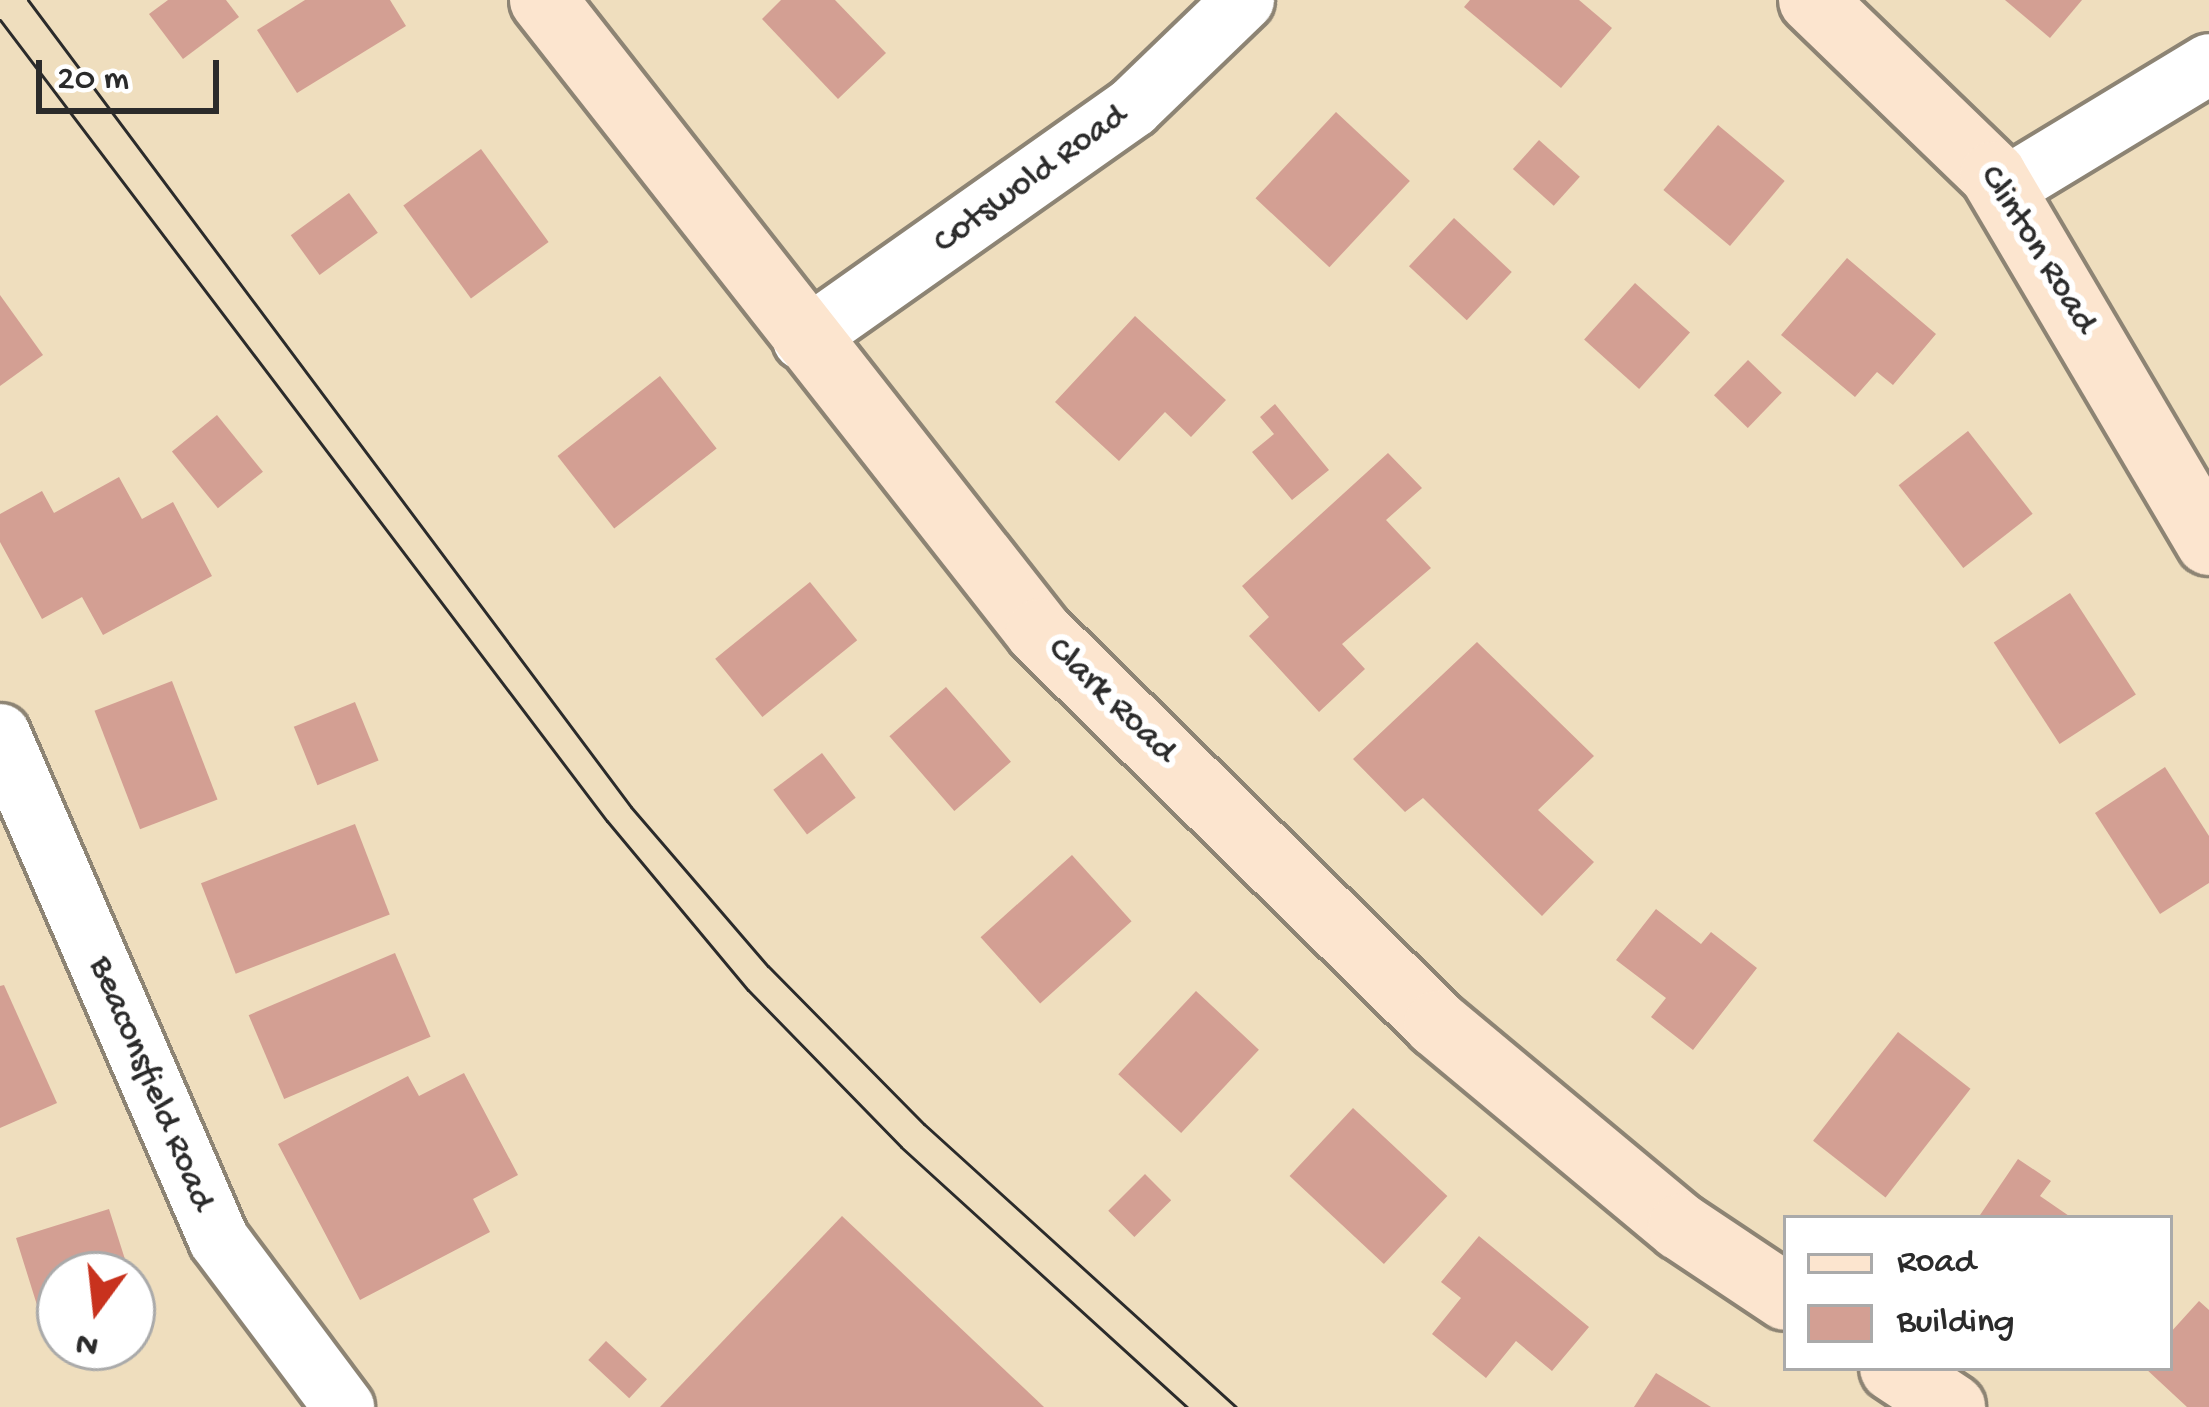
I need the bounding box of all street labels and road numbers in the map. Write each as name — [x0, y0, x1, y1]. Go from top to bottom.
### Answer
street label: Cotswold Road — [926, 95, 1136, 265]
street label: Clinton Road — [1968, 158, 2106, 342]
street label: Clark Road — [1037, 629, 1185, 773]
street label: Beaconsfield Road — [77, 950, 223, 1218]

